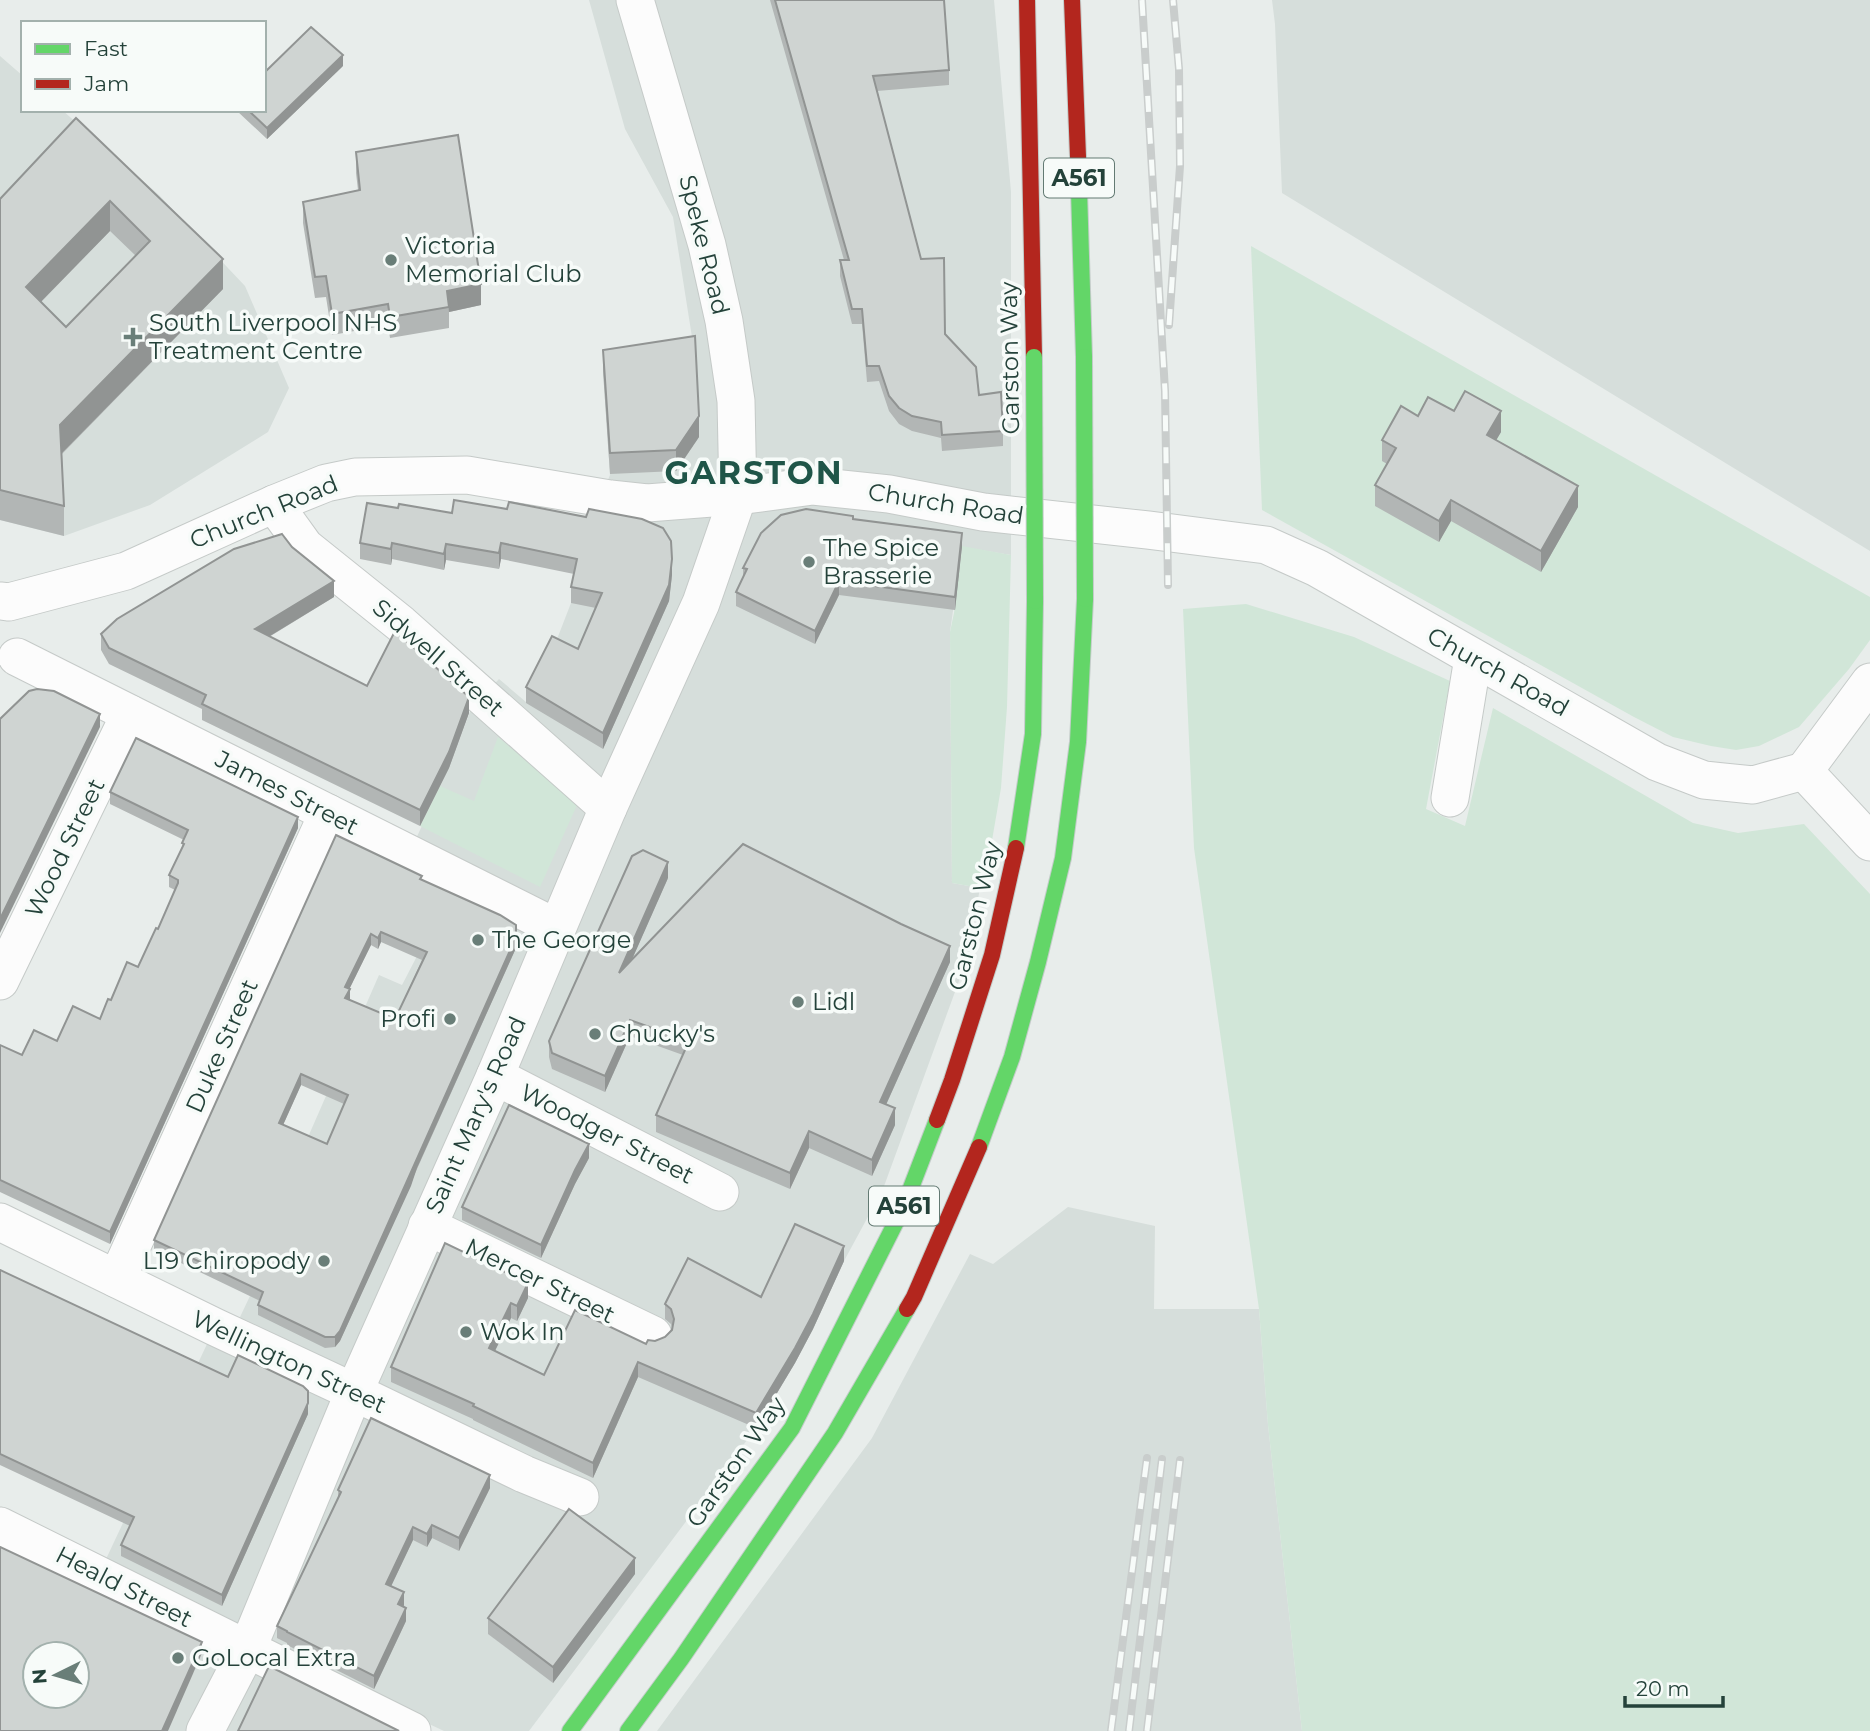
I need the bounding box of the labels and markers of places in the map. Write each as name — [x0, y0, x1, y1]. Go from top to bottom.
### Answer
place label: Victoria Memorial Club — [405, 231, 582, 288]
marker: Victoria Memorial Club — [383, 252, 399, 268]
place label: South Liverpool NHS Treatment Centre — [149, 308, 397, 365]
marker: South Liverpool NHS Treatment Centre — [123, 327, 143, 347]
place label: The Spice Brasserie — [823, 533, 939, 590]
marker: The Spice Brasserie — [801, 554, 817, 570]
place label: The George — [492, 925, 631, 954]
marker: The George — [470, 932, 486, 948]
place label: Lidl — [812, 987, 855, 1016]
marker: Lidl — [790, 994, 806, 1010]
place label: Profi — [380, 1004, 436, 1033]
marker: Profi — [442, 1011, 458, 1027]
place label: Chucky's — [609, 1019, 715, 1048]
marker: Chucky's — [587, 1026, 603, 1042]
place label: L19 Chiropody — [143, 1246, 310, 1275]
marker: L19 Chiropody — [316, 1253, 332, 1269]
place label: Wok In — [480, 1317, 565, 1346]
marker: Wok In — [458, 1324, 474, 1340]
place label: GoLocal Extra — [192, 1643, 356, 1672]
marker: GoLocal Extra — [170, 1650, 186, 1666]

